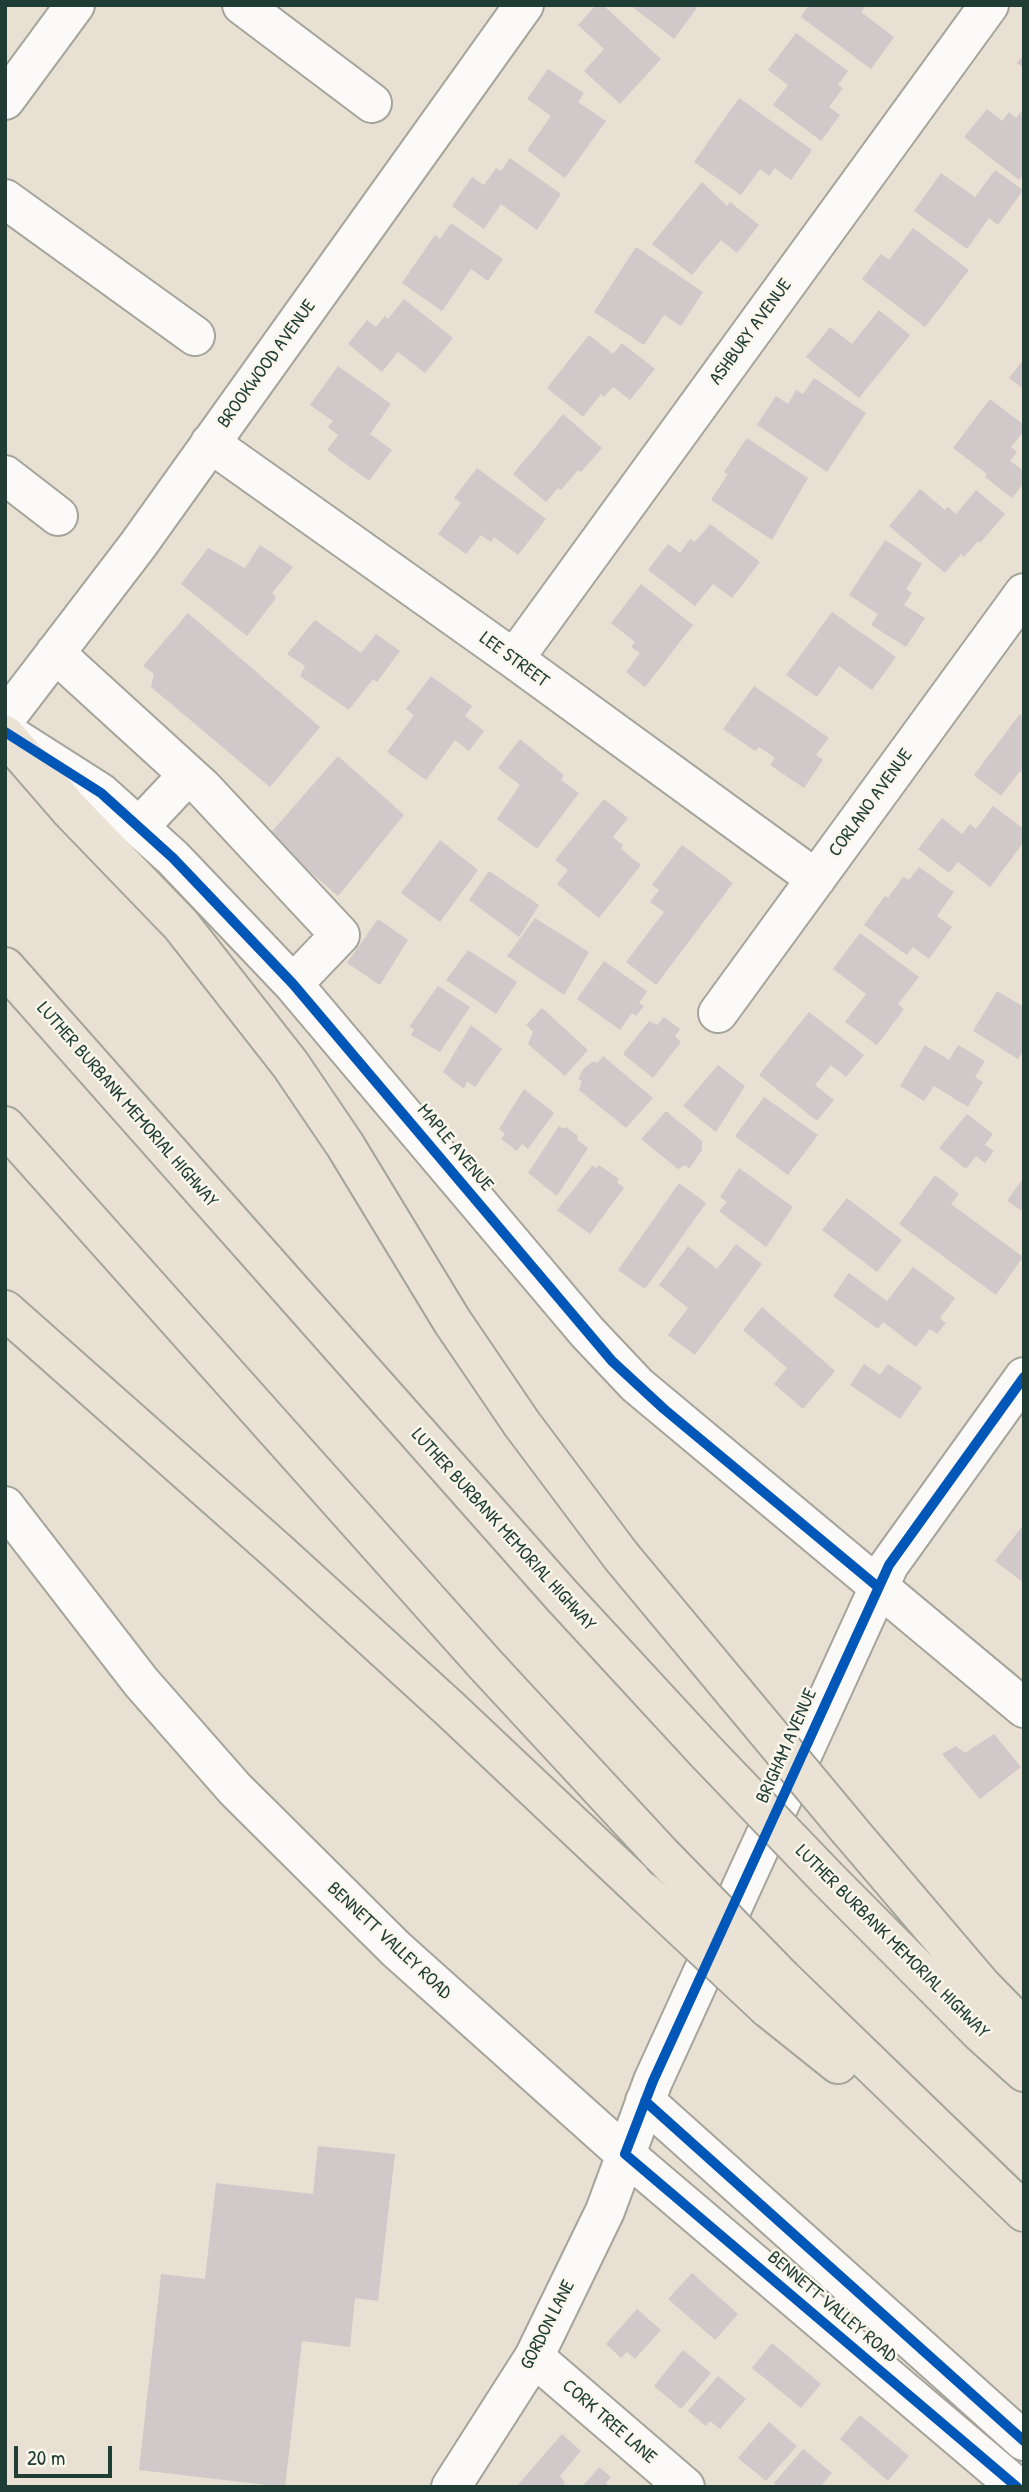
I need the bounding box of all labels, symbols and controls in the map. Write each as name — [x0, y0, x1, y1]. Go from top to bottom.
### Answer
street label: ASHBURY AVENUE — [705, 274, 797, 390]
street label: BROOKWOOD AVENUE — [213, 295, 321, 433]
street label: LEE STREET — [475, 627, 553, 693]
street label: CORLANO AVENUE — [824, 744, 918, 862]
street label: LUTHER BURBANK MEMORIAL HIGHWAY — [32, 998, 222, 1212]
street label: MAPLE AVENUE — [412, 1100, 498, 1196]
street label: LUTHER BURBANK MEMORIAL HIGHWAY — [406, 1424, 600, 1636]
street label: BRIGHAM AVENUE — [752, 1685, 822, 1807]
street label: LUTHER BURBANK MEMORIAL HIGHWAY — [790, 1840, 994, 2044]
street label: BENNETT VALLEY ROAD — [322, 1878, 456, 2004]
street label: BENNETT VALLEY ROAD — [763, 2246, 901, 2368]
street label: GORDON LANE — [516, 2277, 580, 2373]
street label: CORK TREE LANE — [557, 2375, 661, 2469]
scale bar — [18, 2432, 116, 2476]
text: 20 m — [27, 2443, 65, 2472]

